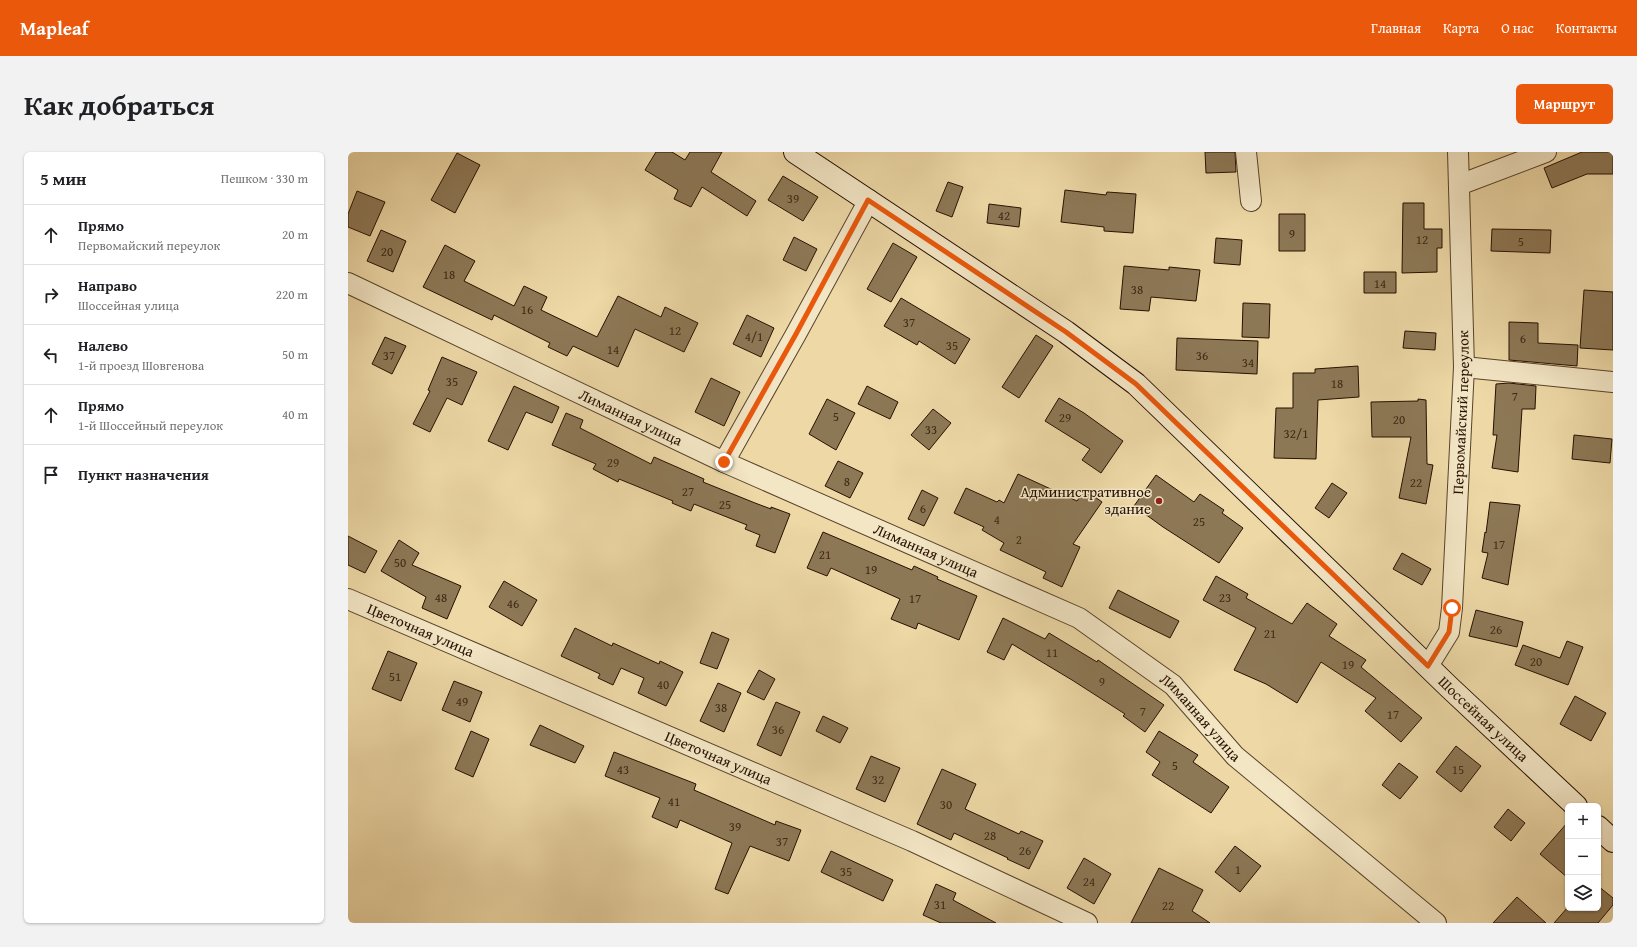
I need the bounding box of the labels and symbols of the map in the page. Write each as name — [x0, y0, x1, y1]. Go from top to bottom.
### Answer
house number: 39 — [787, 189, 799, 208]
house number: 42 — [998, 206, 1010, 225]
house number: 9 — [1289, 224, 1295, 243]
house number: 12 — [1416, 230, 1428, 249]
house number: 5 — [1518, 232, 1524, 251]
house number: 20 — [381, 242, 393, 261]
house number: 18 — [443, 265, 455, 284]
house number: 14 — [1374, 274, 1386, 293]
house number: 38 — [1131, 280, 1143, 299]
house number: 16 — [521, 300, 533, 319]
house number: 37 — [903, 313, 915, 332]
house number: 12 — [669, 321, 681, 340]
house number: 4/1 — [745, 327, 763, 346]
house number: 6 — [1520, 329, 1526, 348]
street label: Первомайский переулок — [1447, 330, 1474, 495]
house number: 35 — [946, 336, 958, 355]
house number: 14 — [607, 340, 619, 359]
house number: 37 — [383, 346, 395, 365]
house number: 36 — [1196, 346, 1208, 365]
house number: 34 — [1242, 353, 1254, 372]
house number: 35 — [446, 372, 458, 391]
house number: 18 — [1331, 374, 1343, 393]
street label: Лиманная улица — [576, 383, 687, 451]
house number: 7 — [1512, 387, 1518, 406]
house number: 5 — [833, 407, 839, 426]
house number: 29 — [1059, 408, 1071, 427]
house number: 20 — [1393, 410, 1405, 429]
house number: 33 — [925, 420, 937, 439]
house number: 32/1 — [1284, 424, 1308, 443]
house number: 29 — [607, 453, 619, 472]
route end — [715, 453, 733, 471]
house number: 8 — [844, 472, 850, 491]
house number: 22 — [1410, 473, 1422, 492]
place label: Административное здание — [1020, 481, 1151, 519]
house number: 27 — [682, 482, 694, 501]
house number: 25 — [719, 495, 731, 514]
marker: Административное здание — [1154, 496, 1164, 506]
house number: 6 — [920, 499, 926, 518]
house number: 4 — [994, 510, 1000, 529]
house number: 25 — [1193, 512, 1205, 531]
street label: Лиманная улица — [870, 518, 983, 583]
house number: 2 — [1016, 530, 1022, 549]
house number: 17 — [1493, 535, 1505, 554]
house number: 21 — [819, 545, 831, 564]
house number: 50 — [394, 553, 406, 572]
house number: 19 — [865, 560, 877, 579]
house number: 48 — [435, 588, 447, 607]
house number: 23 — [1219, 588, 1231, 607]
house number: 17 — [909, 589, 921, 608]
house number: 46 — [507, 594, 519, 613]
street label: Цветочная улица — [364, 598, 478, 662]
route start — [1443, 599, 1461, 617]
house number: 26 — [1490, 620, 1502, 639]
house number: 21 — [1264, 624, 1276, 643]
house number: 11 — [1046, 643, 1058, 662]
house number: 20 — [1530, 652, 1542, 671]
house number: 19 — [1342, 655, 1354, 674]
house number: 51 — [389, 667, 401, 686]
street label: Лиманная улица — [1156, 668, 1246, 767]
street label: Шоссейная улица — [1434, 671, 1534, 767]
house number: 9 — [1099, 672, 1105, 691]
house number: 40 — [657, 675, 669, 694]
house number: 49 — [456, 692, 468, 711]
house number: 38 — [715, 698, 727, 717]
house number: 7 — [1140, 702, 1146, 721]
house number: 17 — [1387, 705, 1399, 724]
house number: 36 — [772, 720, 784, 739]
street label: Цветочная улица — [662, 725, 776, 790]
house number: 5 — [1172, 756, 1178, 775]
house number: 43 — [617, 760, 629, 779]
house number: 15 — [1452, 760, 1464, 779]
house number: 32 — [872, 770, 884, 789]
house number: 41 — [668, 792, 680, 811]
house number: 30 — [940, 795, 952, 814]
house number: 39 — [729, 817, 741, 836]
house number: 28 — [984, 826, 996, 845]
house number: 37 — [776, 832, 788, 851]
house number: 26 — [1019, 841, 1031, 860]
house number: 1 — [1235, 860, 1241, 879]
house number: 35 — [840, 862, 852, 881]
house number: 24 — [1083, 872, 1095, 891]
house number: 31 — [934, 895, 946, 914]
house number: 22 — [1162, 896, 1174, 915]

